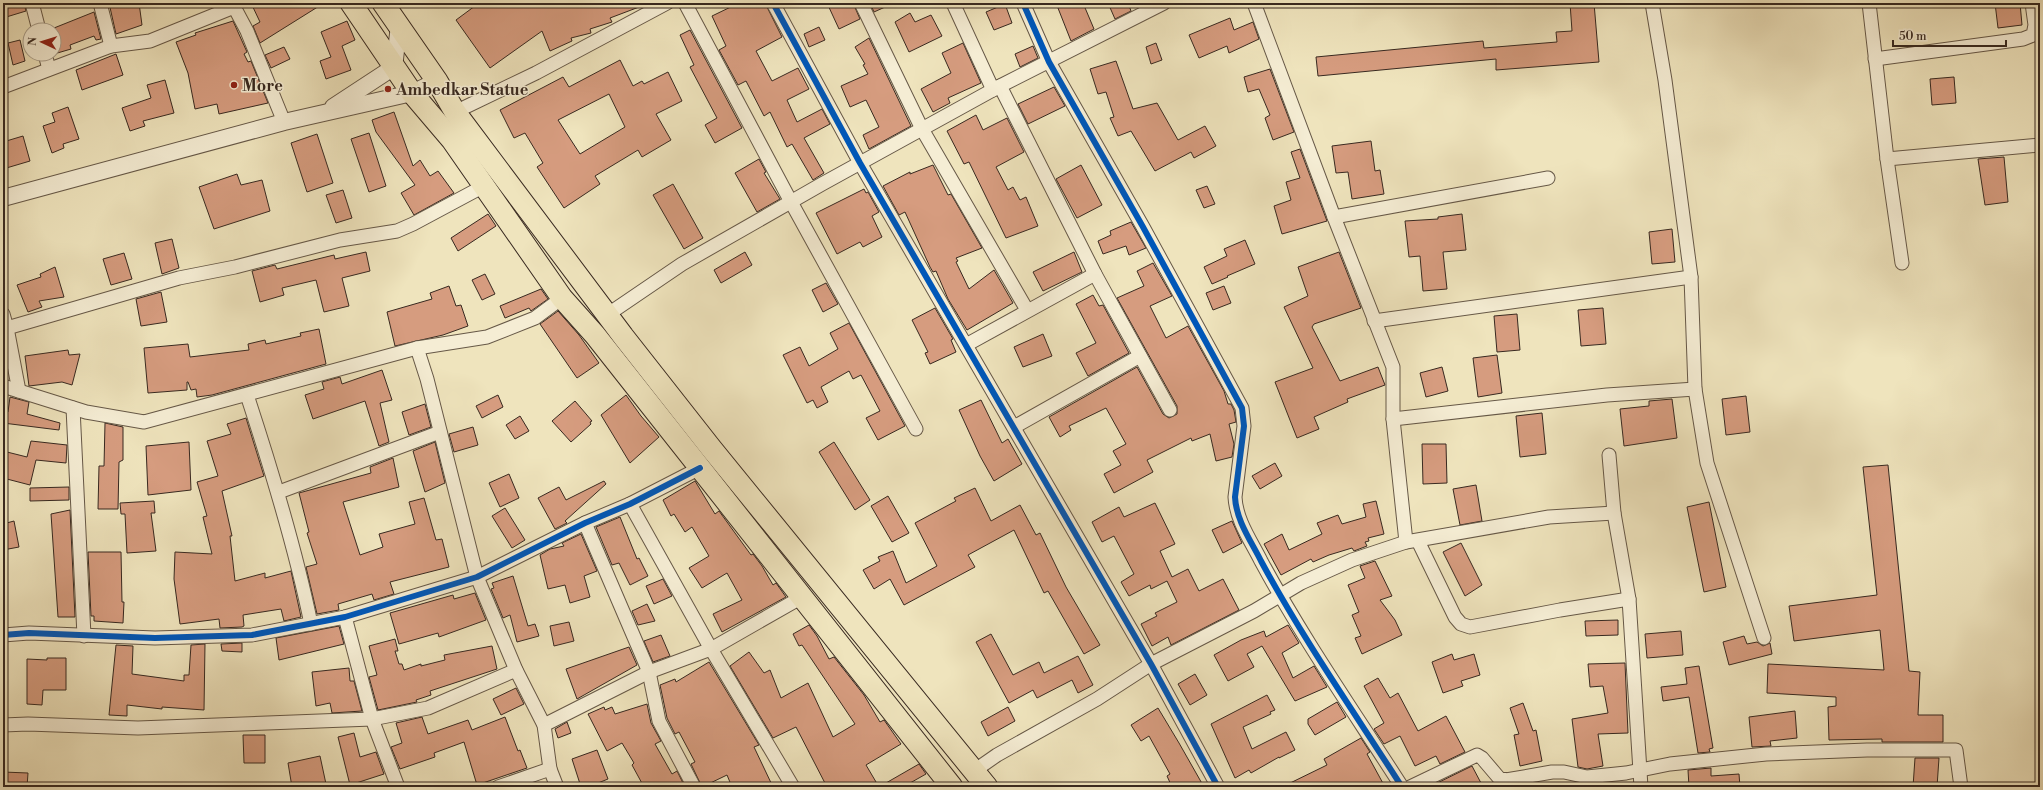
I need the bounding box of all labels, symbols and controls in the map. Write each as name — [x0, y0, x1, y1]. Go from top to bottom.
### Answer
north arrow — [22, 22, 62, 62]
scale bar — [1893, 22, 2006, 48]
text: 50 m — [1899, 29, 1927, 44]
text: N — [26, 36, 40, 46]
place label: More — [242, 76, 283, 96]
marker: More — [229, 80, 239, 90]
place label: Ambedkar Statue — [395, 80, 529, 100]
marker: Ambedkar Statue — [383, 84, 393, 94]

